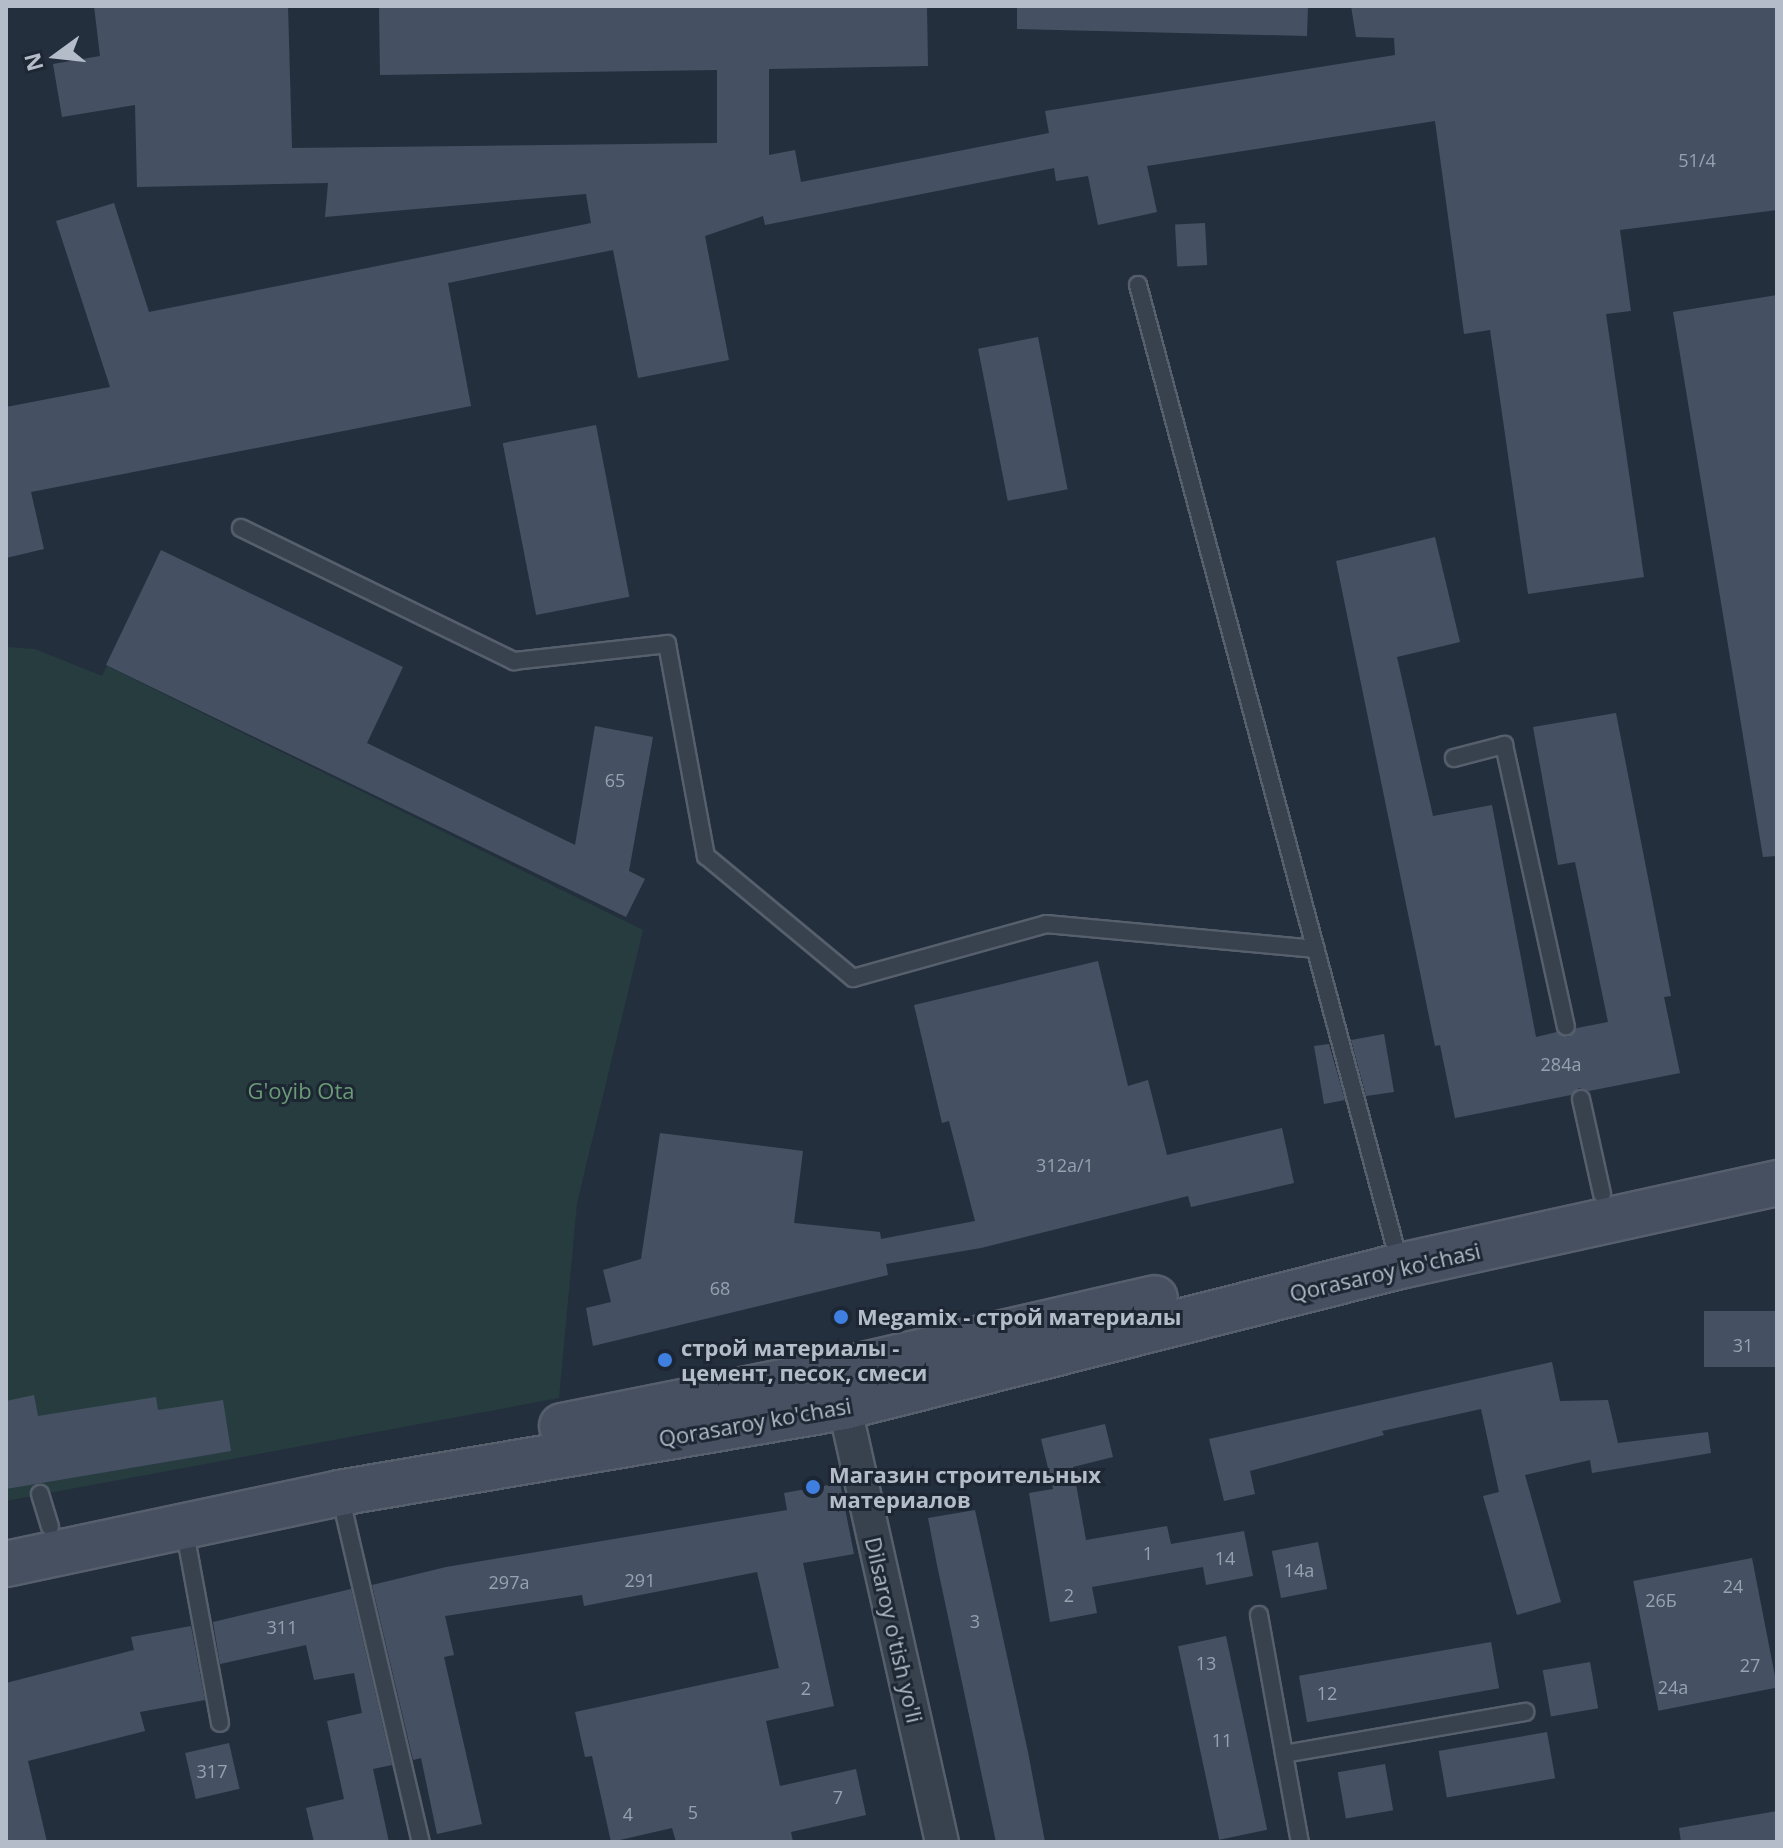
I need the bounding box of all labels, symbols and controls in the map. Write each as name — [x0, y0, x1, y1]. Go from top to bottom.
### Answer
north arrow — [16, 16, 96, 96]
text: N — [16, 50, 50, 75]
house number: 51/4 — [1678, 149, 1716, 171]
house number: 65 — [605, 769, 625, 791]
house number: 284а — [1541, 1053, 1581, 1075]
park label: G'oyib Ota — [248, 1078, 354, 1104]
house number: 312а/1 — [1036, 1154, 1094, 1176]
street label: Qorasaroy ko'chasi — [1287, 1237, 1483, 1307]
house number: 68 — [710, 1277, 730, 1299]
place label: Megamix - строй материалы — [857, 1304, 1182, 1330]
marker: Megamix - строй материалы — [832, 1308, 850, 1326]
place label: строй материалы - цемент, песок, смеси — [681, 1334, 927, 1386]
house number: 31 — [1733, 1334, 1753, 1356]
marker: строй материалы - цемент, песок, смеси — [656, 1351, 674, 1369]
street label: Qorasaroy ko'chasi — [657, 1392, 853, 1452]
place label: Магазин строительных материалов — [829, 1461, 1101, 1512]
marker: Магазин строительных материалов — [804, 1478, 822, 1496]
street label: Dilsaroy o'tish yo'li — [860, 1534, 928, 1726]
house number: 1 — [1143, 1542, 1153, 1564]
house number: 14 — [1215, 1547, 1235, 1569]
house number: 14a — [1284, 1559, 1314, 1581]
house number: 291 — [625, 1569, 655, 1591]
house number: 297a — [489, 1571, 529, 1593]
house number: 24 — [1723, 1575, 1743, 1597]
house number: 2 — [1064, 1584, 1074, 1606]
house number: 26Б — [1645, 1589, 1677, 1611]
house number: 3 — [970, 1610, 980, 1632]
house number: 311 — [267, 1616, 297, 1638]
house number: 13 — [1196, 1652, 1216, 1674]
house number: 27 — [1740, 1654, 1760, 1676]
house number: 24а — [1658, 1676, 1688, 1698]
house number: 2 — [801, 1677, 811, 1699]
house number: 12 — [1317, 1682, 1337, 1704]
house number: 11 — [1212, 1729, 1232, 1751]
house number: 317 — [197, 1760, 227, 1782]
house number: 7 — [833, 1786, 843, 1808]
house number: 5 — [688, 1801, 698, 1823]
house number: 4 — [623, 1803, 633, 1825]

